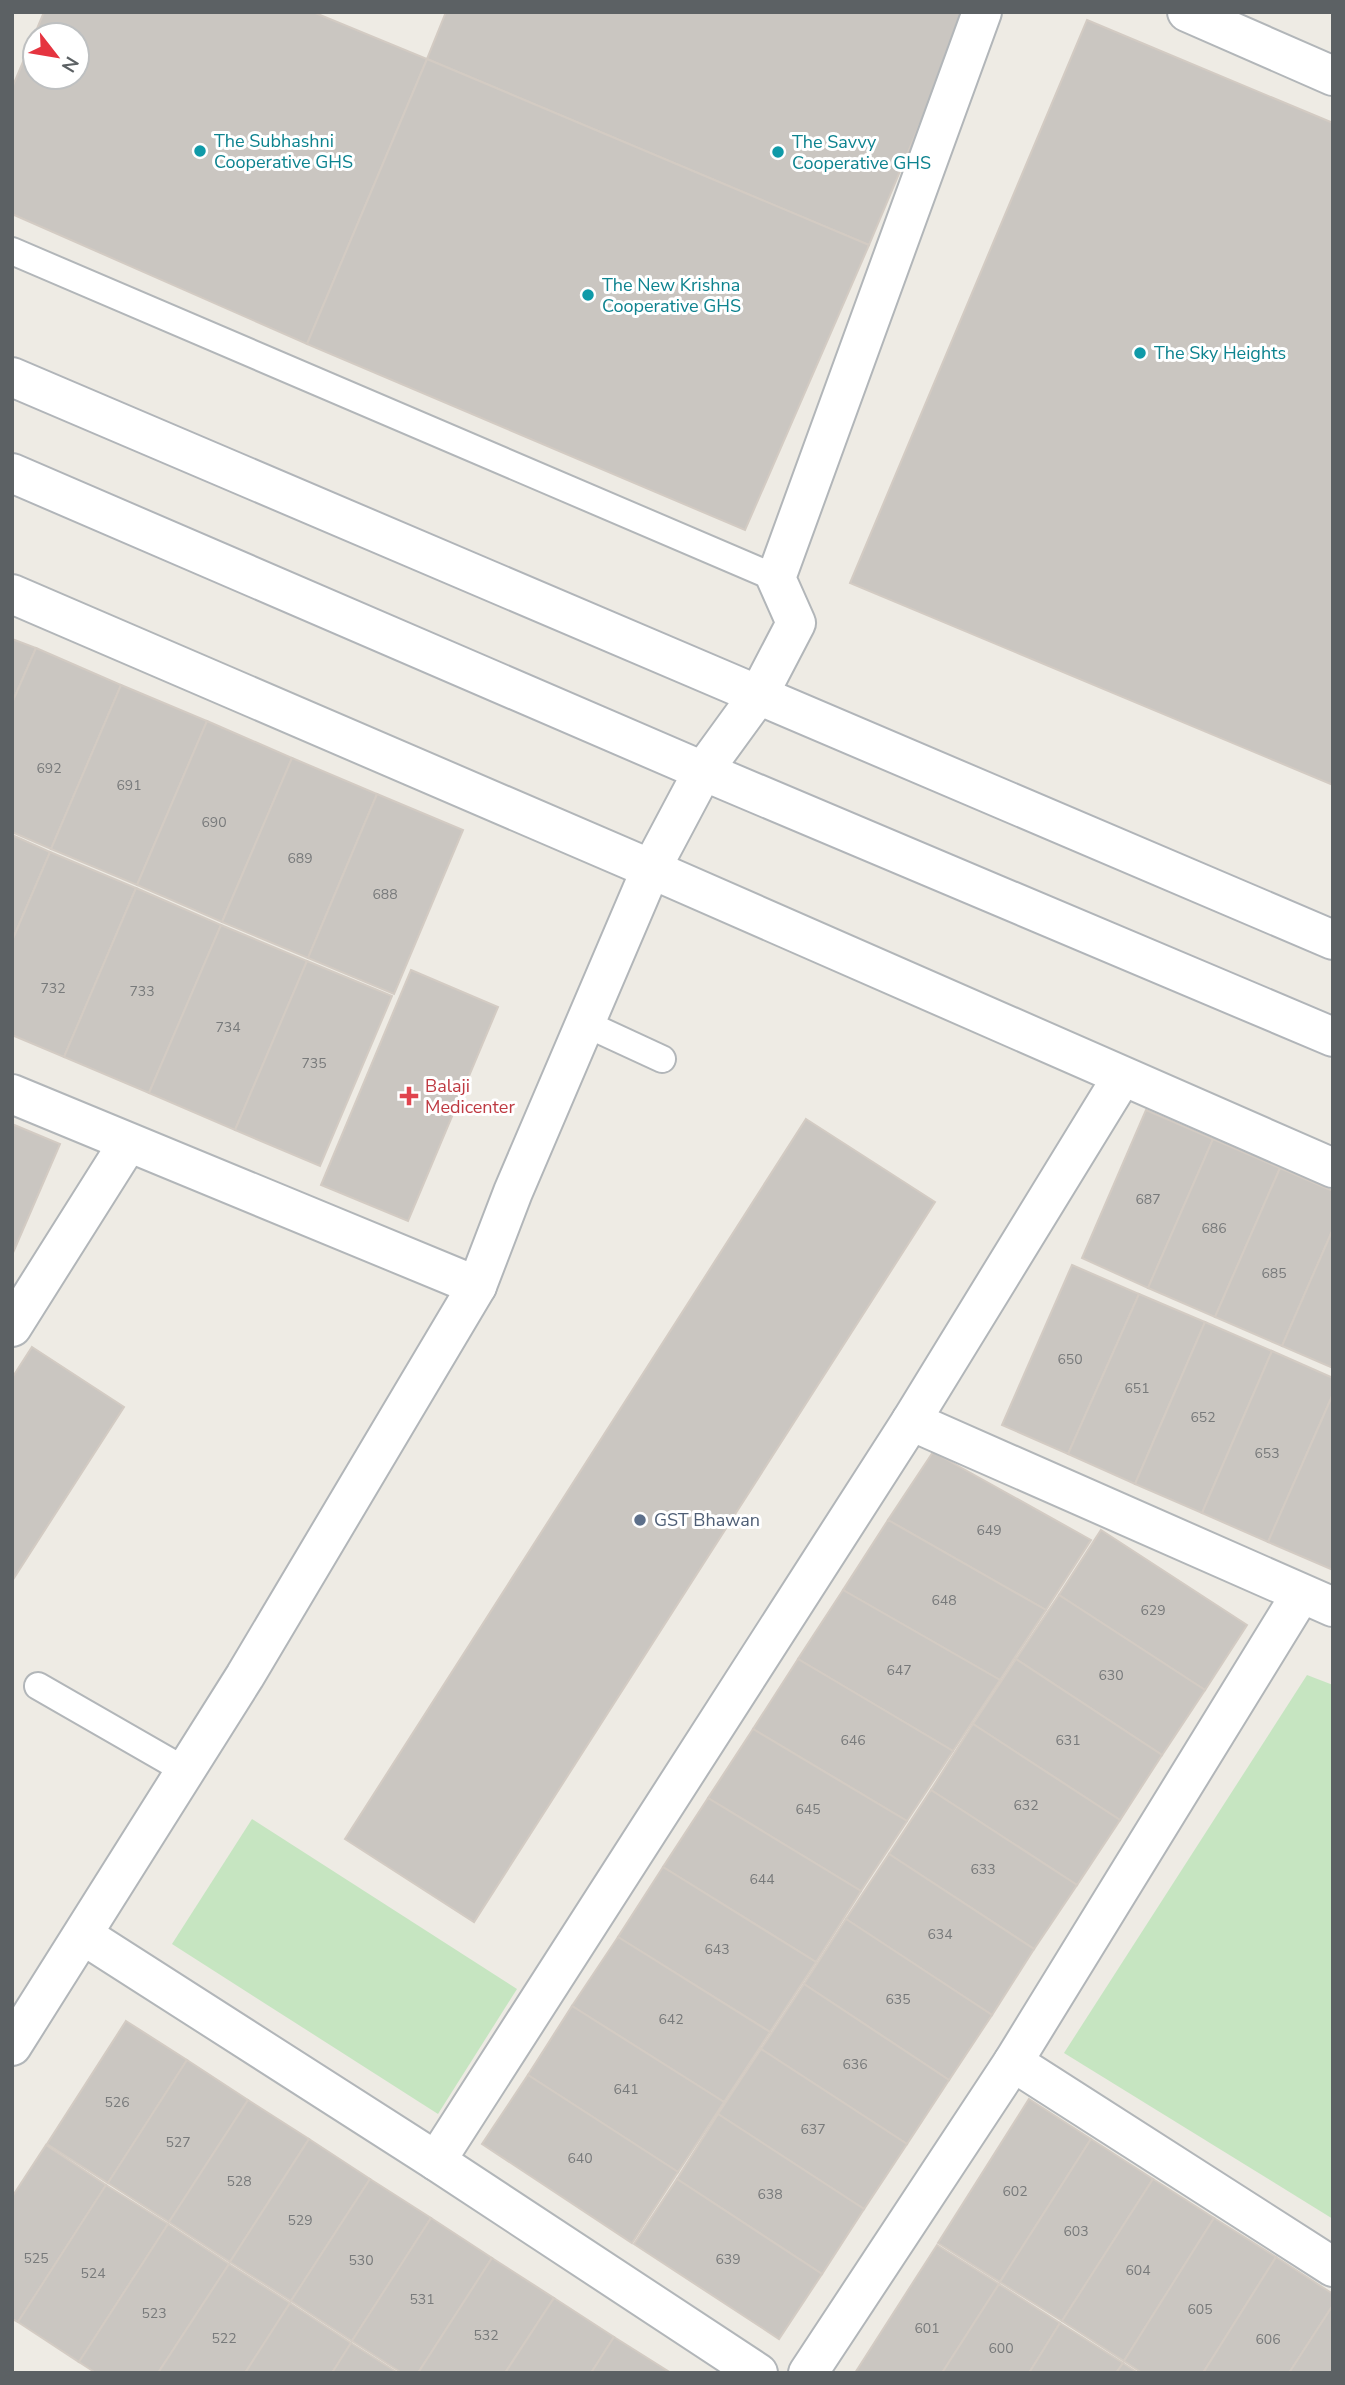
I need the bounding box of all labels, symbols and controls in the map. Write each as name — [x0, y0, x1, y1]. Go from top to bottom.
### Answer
north arrow — [21, 21, 91, 91]
text: N — [55, 51, 85, 77]
place label: The Subhashni Cooperative GHS — [214, 129, 353, 174]
place label: The Savvy Cooperative GHS — [792, 130, 931, 175]
marker: The Subhashni Cooperative GHS — [192, 143, 208, 159]
marker: The Savvy Cooperative GHS — [770, 144, 786, 160]
place label: The New Krishna Cooperative GHS — [602, 273, 741, 318]
marker: The New Krishna Cooperative GHS — [580, 287, 596, 303]
place label: The Sky Heights — [1154, 341, 1286, 365]
marker: The Sky Heights — [1132, 345, 1148, 361]
house number: 692 — [36, 759, 62, 778]
house number: 691 — [116, 776, 142, 795]
house number: 690 — [201, 813, 227, 832]
house number: 689 — [287, 849, 313, 868]
house number: 688 — [372, 885, 398, 904]
house number: 732 — [40, 979, 66, 998]
house number: 733 — [129, 982, 155, 1001]
house number: 734 — [215, 1018, 241, 1037]
house number: 735 — [301, 1054, 327, 1073]
place label: Balaji Medicenter — [425, 1074, 515, 1119]
marker: Balaji Medicenter — [399, 1086, 419, 1106]
house number: 687 — [1135, 1190, 1161, 1209]
house number: 686 — [1201, 1219, 1227, 1238]
house number: 685 — [1261, 1264, 1287, 1283]
house number: 650 — [1057, 1350, 1083, 1369]
house number: 651 — [1124, 1379, 1150, 1398]
house number: 652 — [1190, 1408, 1216, 1427]
house number: 653 — [1254, 1444, 1280, 1463]
place label: GST Bhawan — [654, 1508, 760, 1532]
marker: GST Bhawan — [632, 1512, 648, 1528]
house number: 649 — [976, 1521, 1002, 1540]
house number: 648 — [931, 1591, 957, 1610]
house number: 629 — [1140, 1601, 1166, 1620]
house number: 647 — [886, 1661, 912, 1680]
house number: 630 — [1098, 1666, 1124, 1685]
house number: 646 — [840, 1731, 866, 1750]
house number: 631 — [1055, 1731, 1081, 1750]
house number: 632 — [1013, 1796, 1039, 1815]
house number: 645 — [795, 1800, 821, 1819]
house number: 633 — [970, 1860, 996, 1879]
house number: 644 — [749, 1870, 775, 1889]
house number: 634 — [927, 1925, 953, 1944]
house number: 643 — [704, 1940, 730, 1959]
house number: 635 — [885, 1990, 911, 2009]
house number: 642 — [658, 2010, 684, 2029]
house number: 636 — [842, 2055, 868, 2074]
house number: 641 — [613, 2080, 639, 2099]
house number: 526 — [104, 2093, 130, 2112]
house number: 637 — [800, 2120, 826, 2139]
house number: 527 — [165, 2133, 191, 2152]
house number: 640 — [567, 2149, 593, 2168]
house number: 528 — [226, 2172, 252, 2191]
house number: 602 — [1002, 2182, 1028, 2201]
house number: 638 — [757, 2185, 783, 2204]
house number: 529 — [287, 2211, 313, 2230]
house number: 603 — [1063, 2222, 1089, 2241]
house number: 525 — [23, 2249, 49, 2268]
house number: 639 — [715, 2250, 741, 2269]
house number: 530 — [348, 2251, 374, 2270]
house number: 604 — [1125, 2261, 1151, 2280]
house number: 524 — [80, 2264, 106, 2283]
house number: 531 — [409, 2290, 435, 2309]
house number: 605 — [1187, 2300, 1213, 2319]
house number: 523 — [141, 2304, 167, 2323]
house number: 601 — [914, 2319, 940, 2338]
house number: 532 — [473, 2326, 499, 2345]
house number: 522 — [211, 2329, 237, 2348]
house number: 606 — [1255, 2330, 1281, 2349]
house number: 600 — [988, 2339, 1014, 2358]

